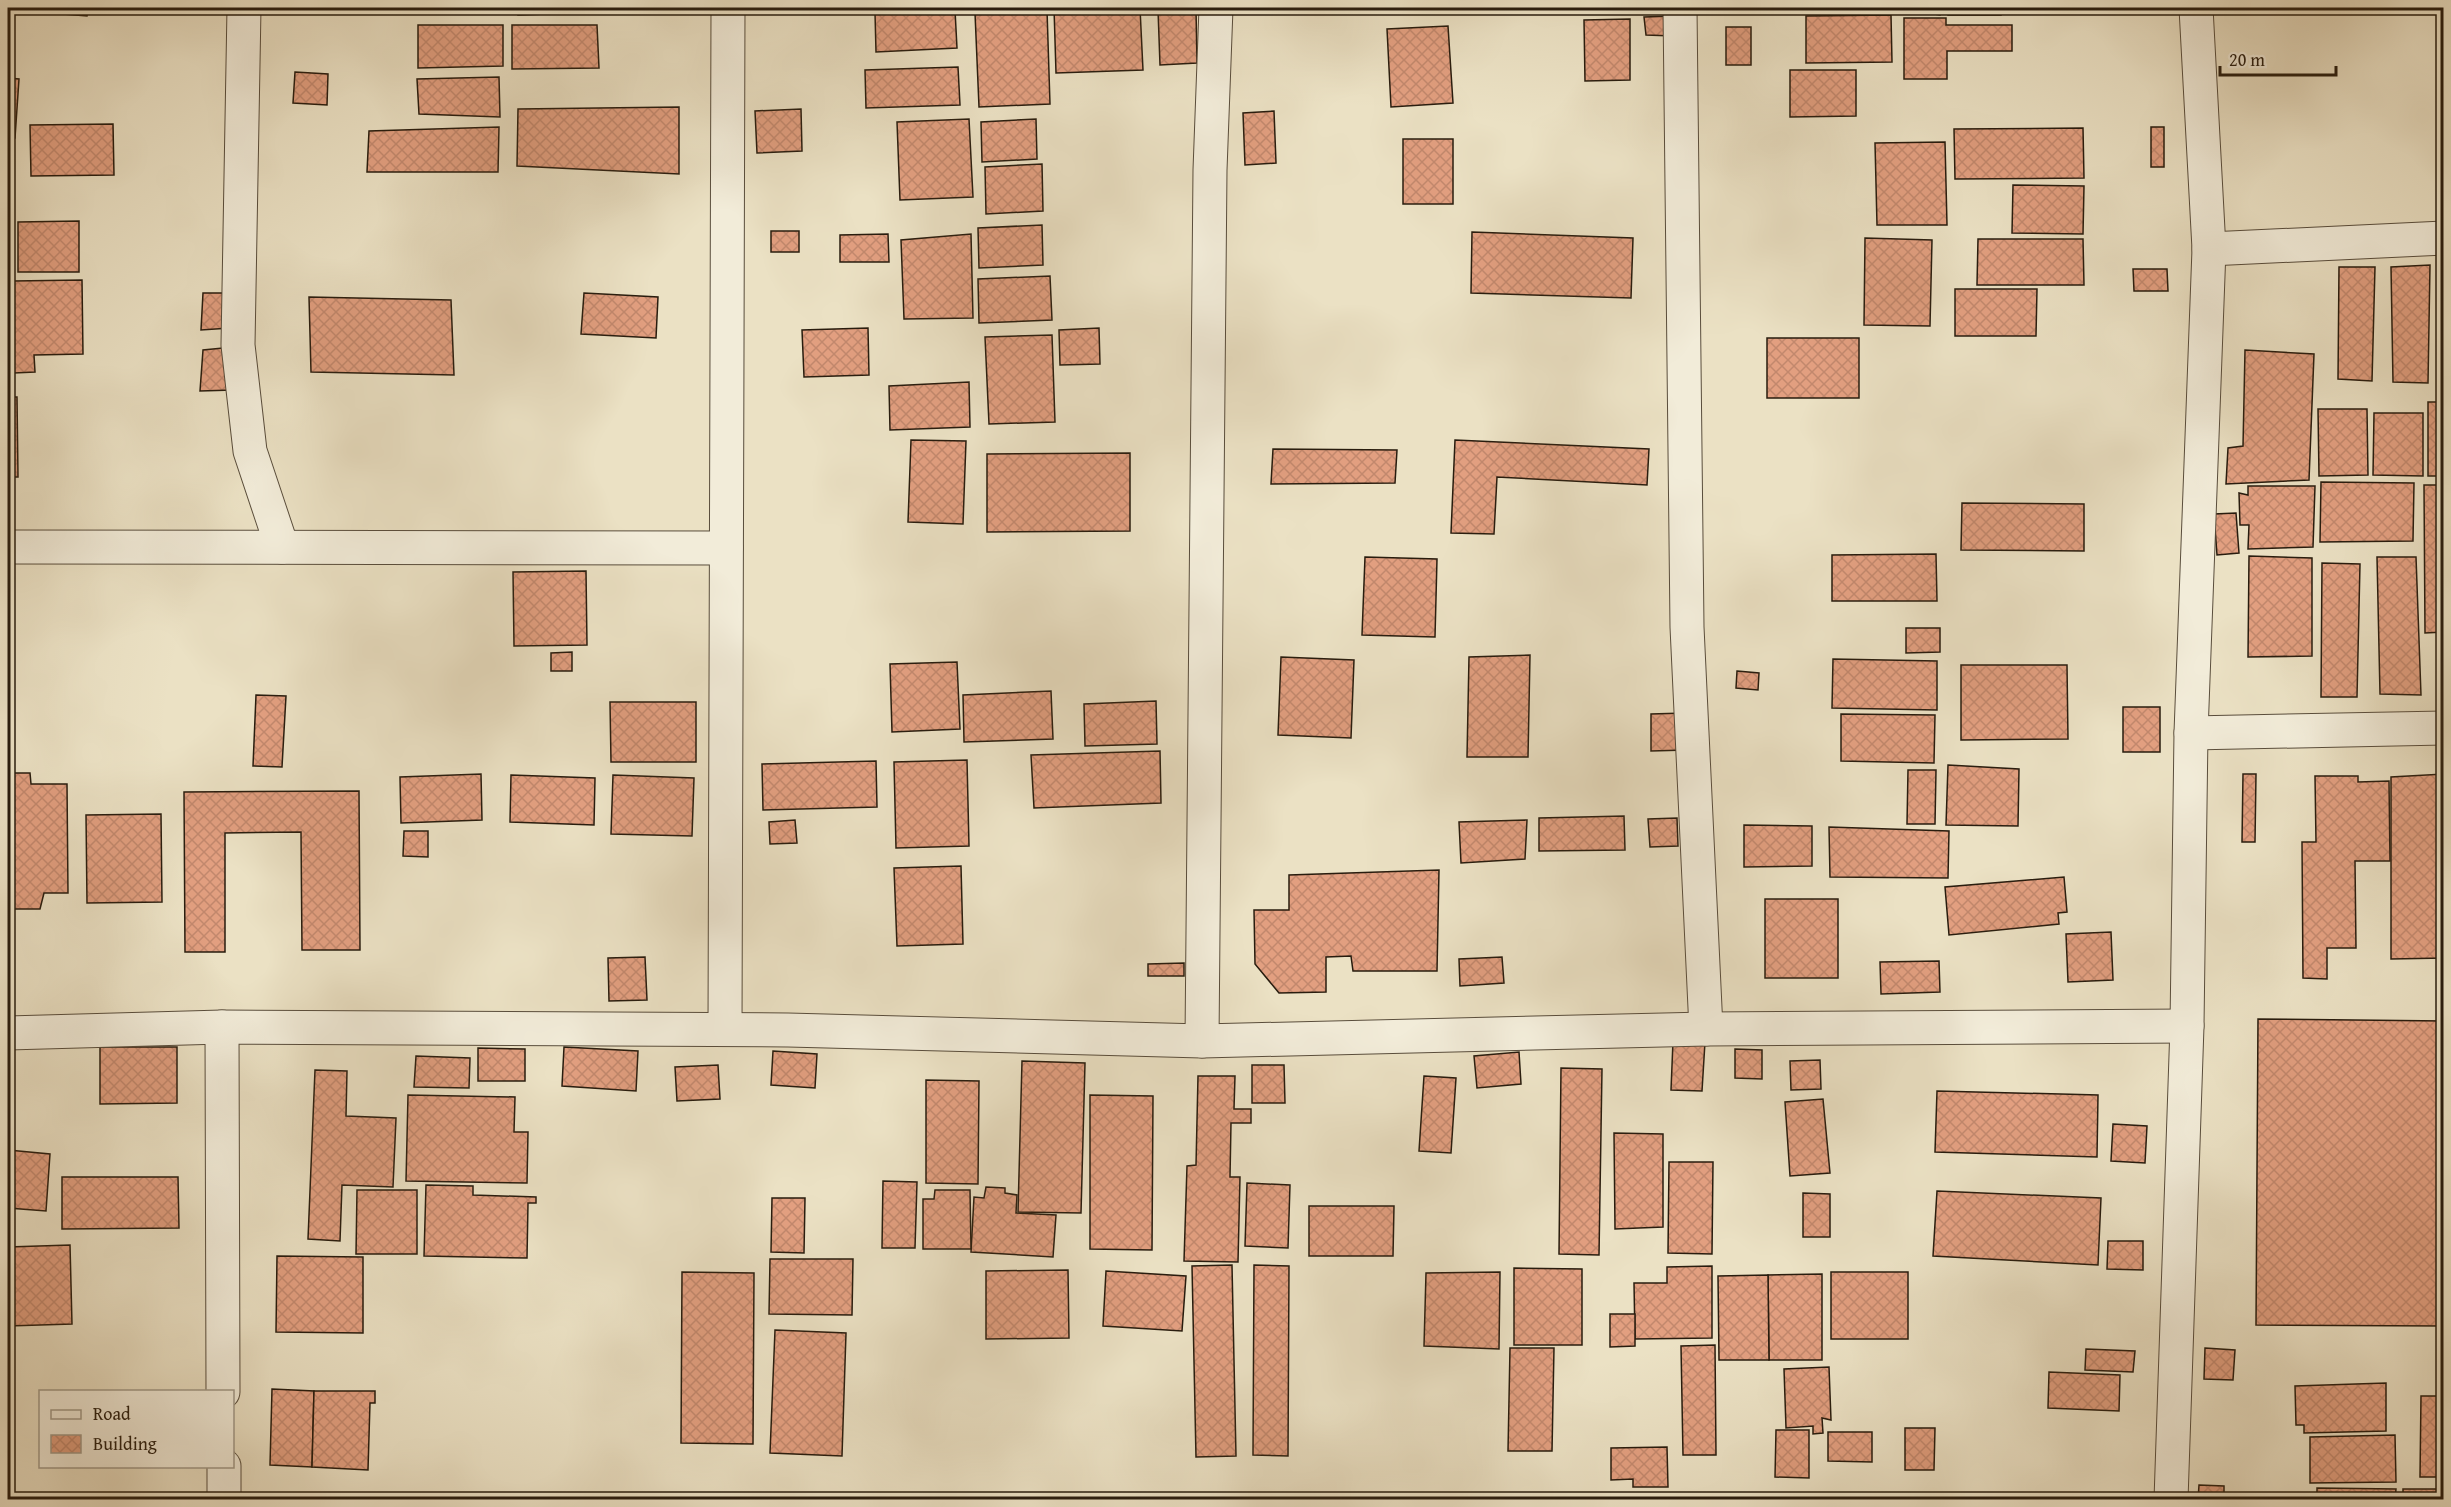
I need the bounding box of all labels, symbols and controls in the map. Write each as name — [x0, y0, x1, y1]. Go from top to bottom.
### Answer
scale bar — [2220, 39, 2336, 77]
text: 20 m — [2229, 46, 2265, 73]
legend — [39, 1390, 234, 1468]
text: Road — [93, 1400, 131, 1427]
text: Building — [93, 1430, 157, 1457]

